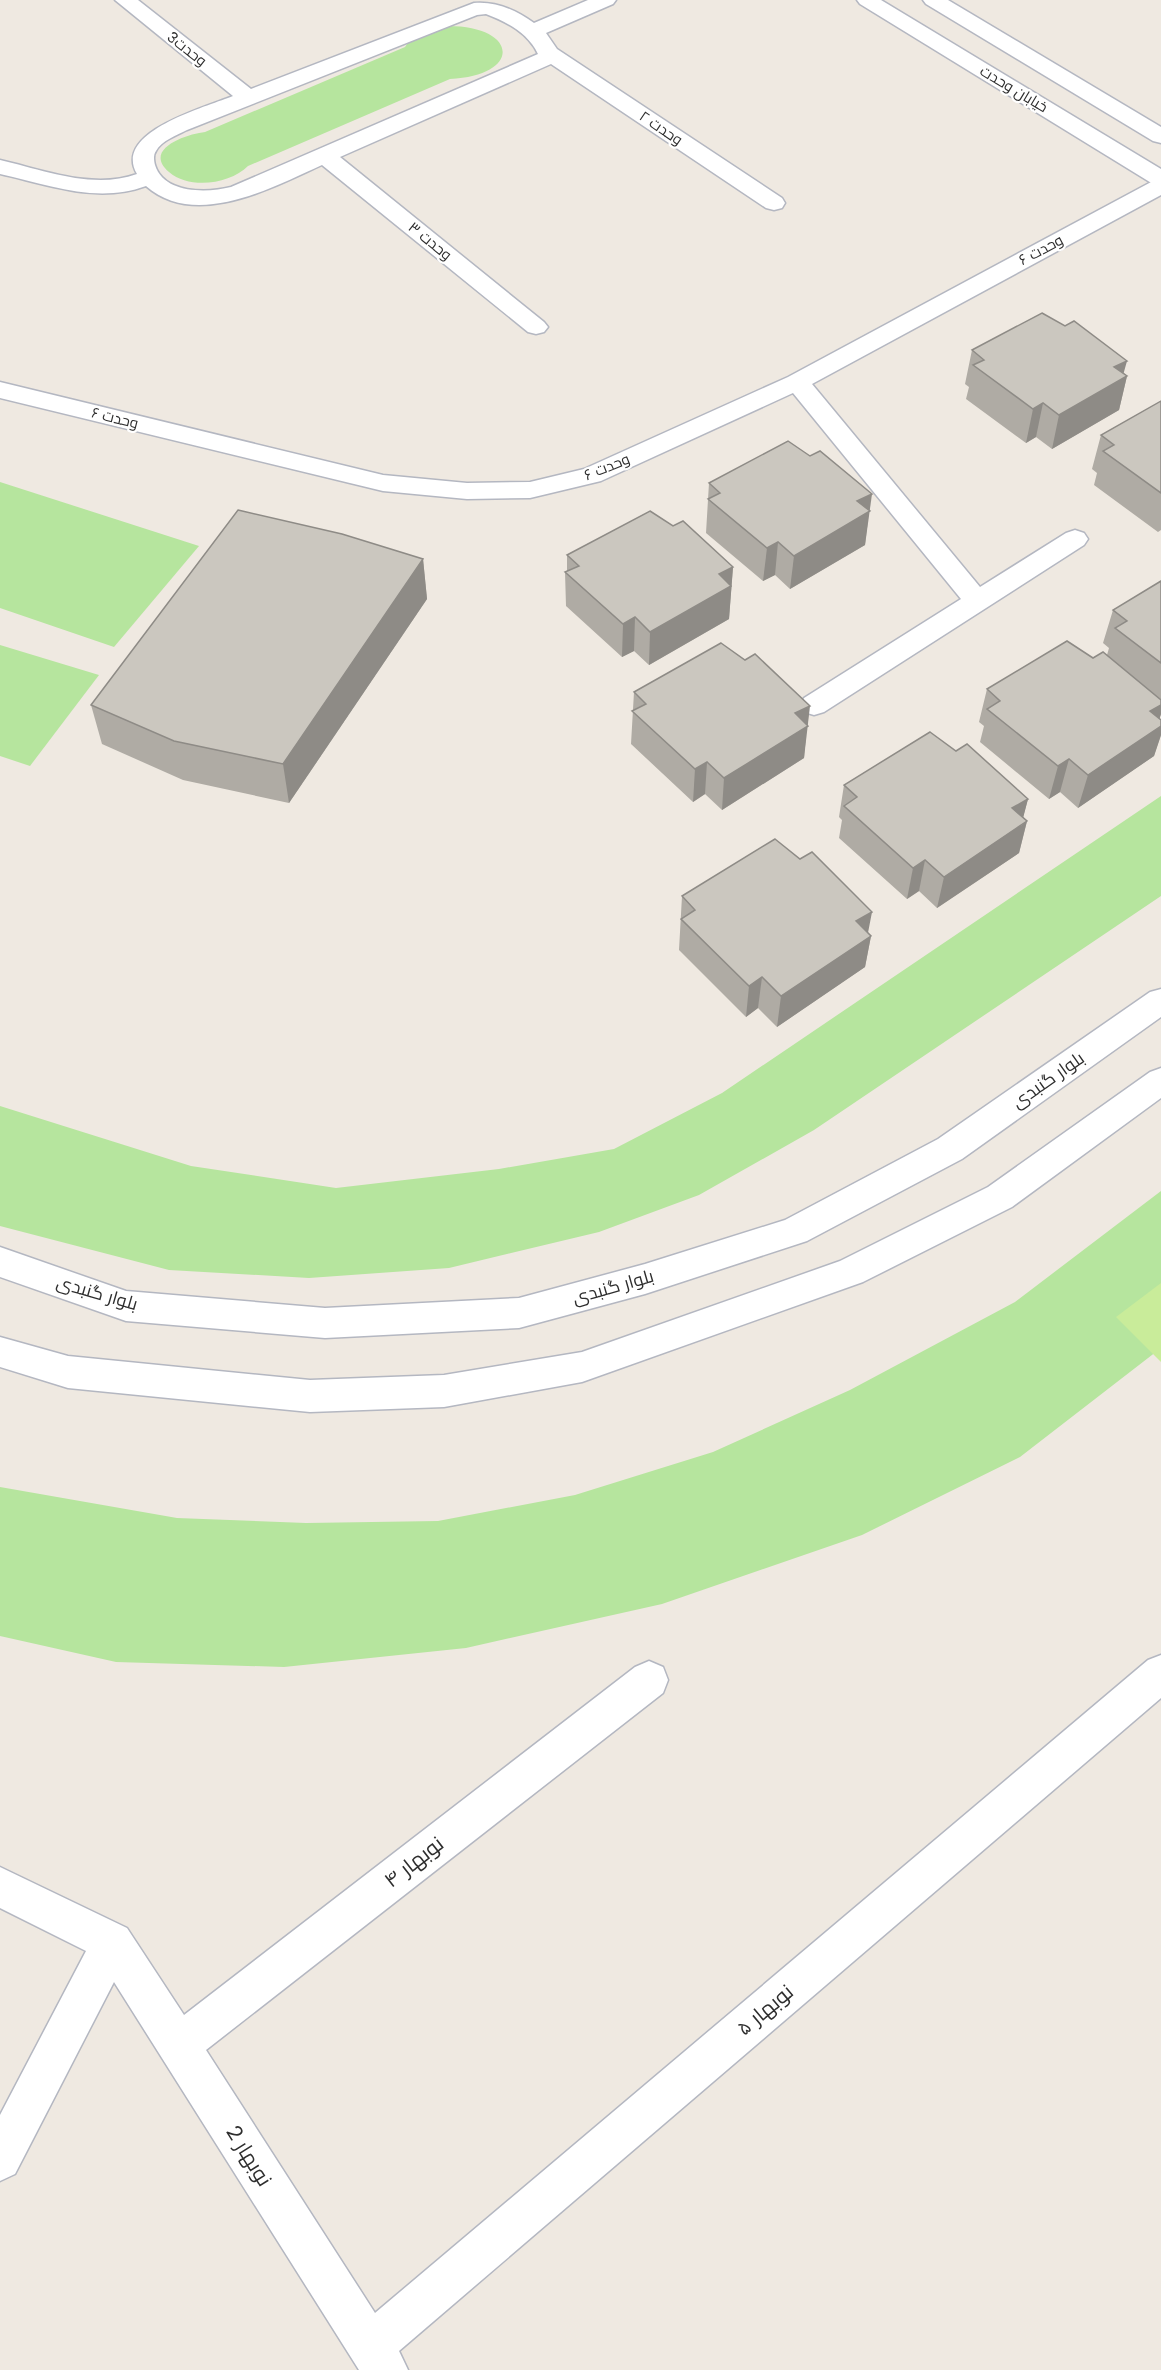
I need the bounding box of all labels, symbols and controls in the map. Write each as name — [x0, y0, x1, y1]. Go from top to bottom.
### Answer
street label: وحدت3 — [163, 26, 212, 71]
street label: خیابان وحدت — [976, 60, 1052, 117]
street label: وحدت ۲ — [635, 105, 687, 150]
street label: وحدت ۳ — [404, 217, 457, 265]
street label: وحدت ۶ — [1015, 229, 1067, 270]
street label: وحدت ۶ — [90, 402, 141, 433]
street label: وحدت ۶ — [581, 448, 633, 485]
street label: بلوار گنبدی — [1006, 1045, 1089, 1114]
street label: بلوار گنبدی — [569, 1263, 657, 1310]
street label: بلوار گنبدی — [53, 1269, 141, 1316]
street label: نوبهار ۴ — [378, 1829, 450, 1894]
street label: نوبهار ۵ — [730, 1977, 799, 2042]
street label: نوبهار 2 — [219, 2120, 279, 2192]

